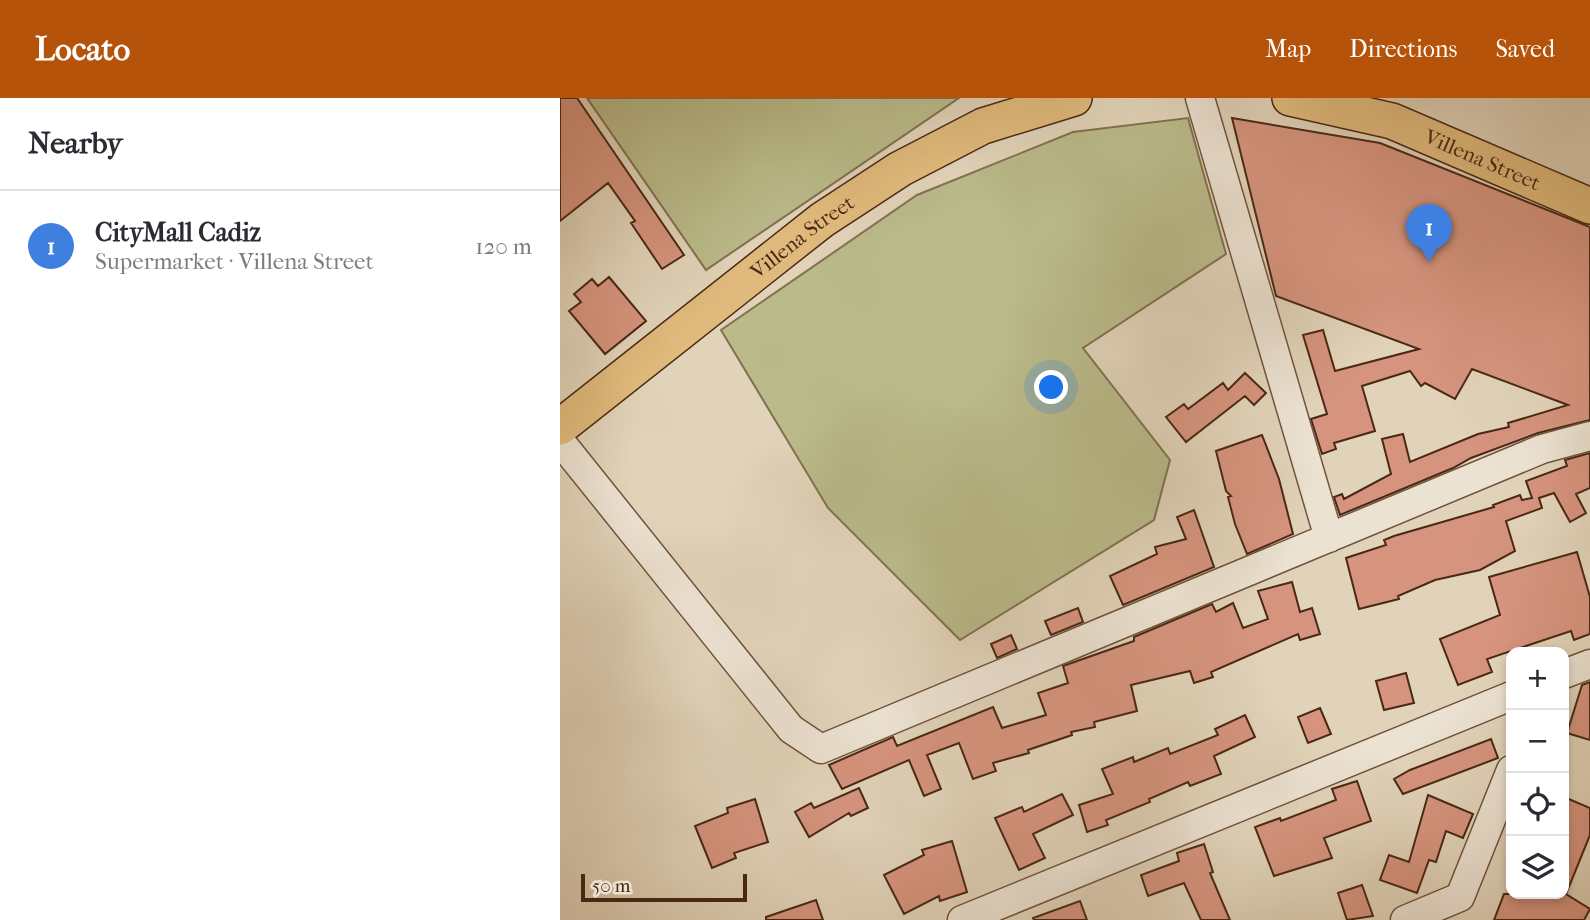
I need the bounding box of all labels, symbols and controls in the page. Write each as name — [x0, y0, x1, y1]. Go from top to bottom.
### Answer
text: Locato — [35, 30, 130, 69]
text: Map — [1265, 35, 1311, 63]
text: Directions — [1349, 35, 1457, 63]
text: Saved — [1495, 35, 1555, 63]
street label: Villena Street — [1420, 124, 1544, 195]
text: Nearby — [28, 126, 123, 161]
street label: Villena Street — [745, 190, 859, 284]
pin: 1 — [1406, 204, 1452, 262]
text: CityMall Cadiz — [95, 217, 261, 248]
text: 1 — [47, 233, 55, 260]
text: 120 m — [475, 233, 532, 260]
text: Supermarket · Villena Street — [95, 248, 374, 275]
your location — [1034, 370, 1068, 404]
map controls — [1506, 647, 1569, 899]
button: + — [1506, 647, 1569, 710]
button: − — [1506, 710, 1569, 773]
button: locate — [1506, 773, 1569, 836]
button: layers — [1506, 836, 1569, 899]
scale bar — [581, 871, 747, 903]
text: 50 m — [592, 875, 631, 897]

